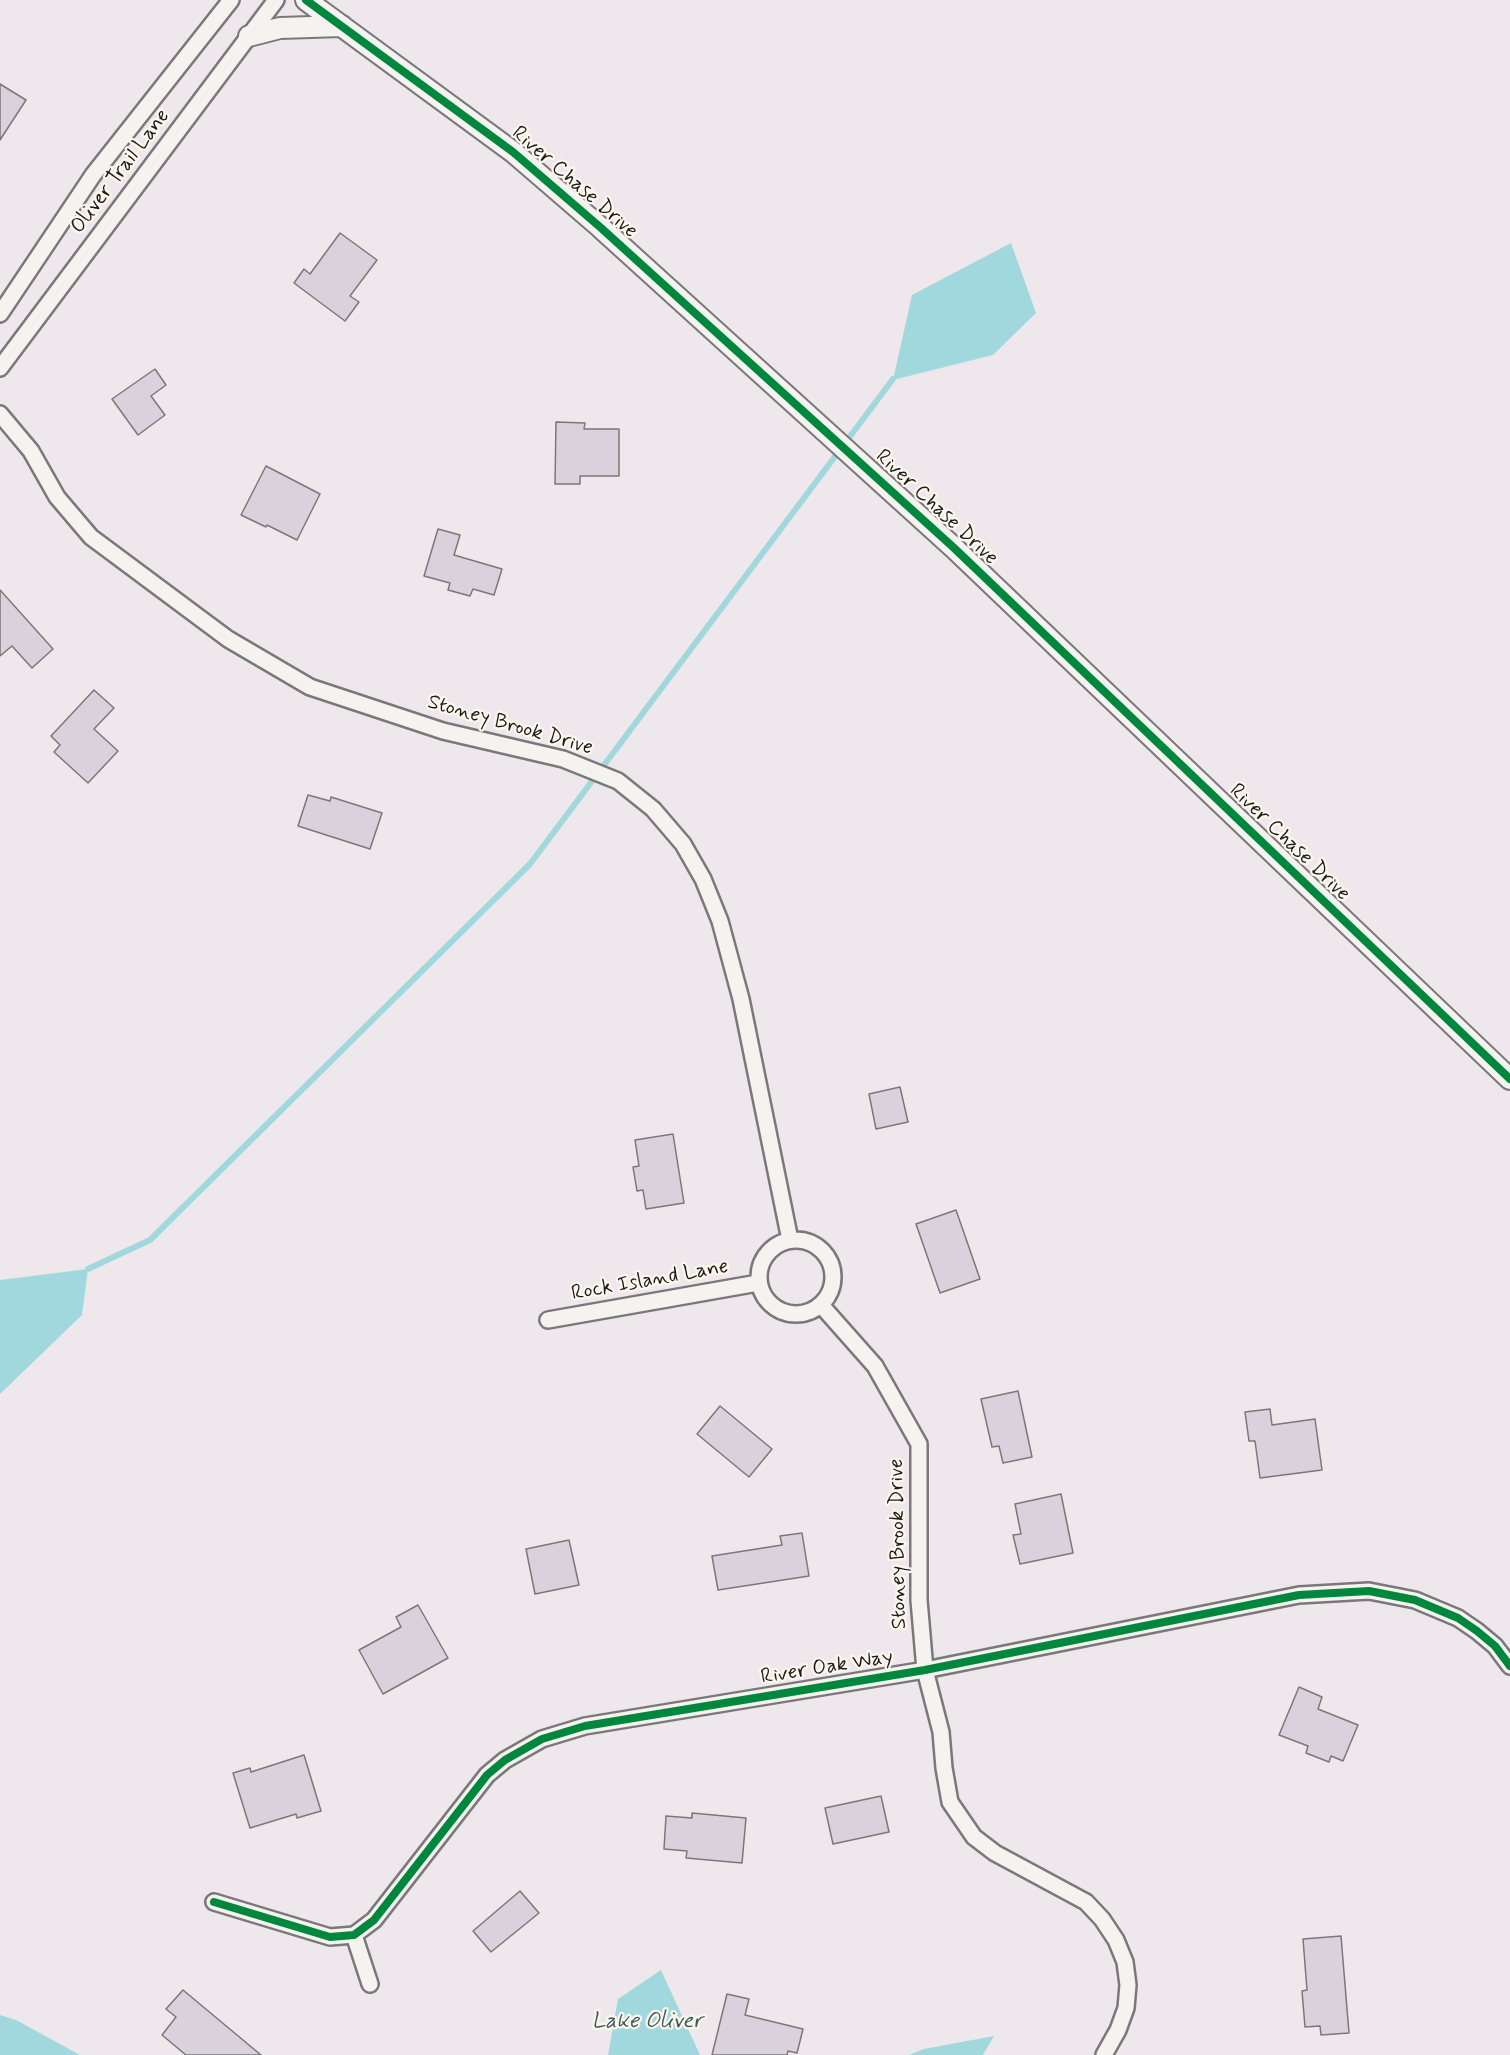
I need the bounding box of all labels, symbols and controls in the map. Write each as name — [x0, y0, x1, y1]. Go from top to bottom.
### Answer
street label: Oliver Trail Lane — [66, 105, 176, 239]
street label: River Chase Drive — [506, 122, 642, 244]
street label: River Chase Drive — [869, 445, 1003, 571]
street label: Stoney Brook Drive — [424, 690, 596, 762]
street label: River Chase Drive — [1223, 779, 1355, 907]
street label: Rock Island Lane — [570, 1255, 730, 1307]
street label: Stoney Brook Drive — [885, 1458, 913, 1630]
street label: River Oak Way — [759, 1645, 895, 1691]
water label: Lake Oliver — [592, 2009, 702, 2035]

